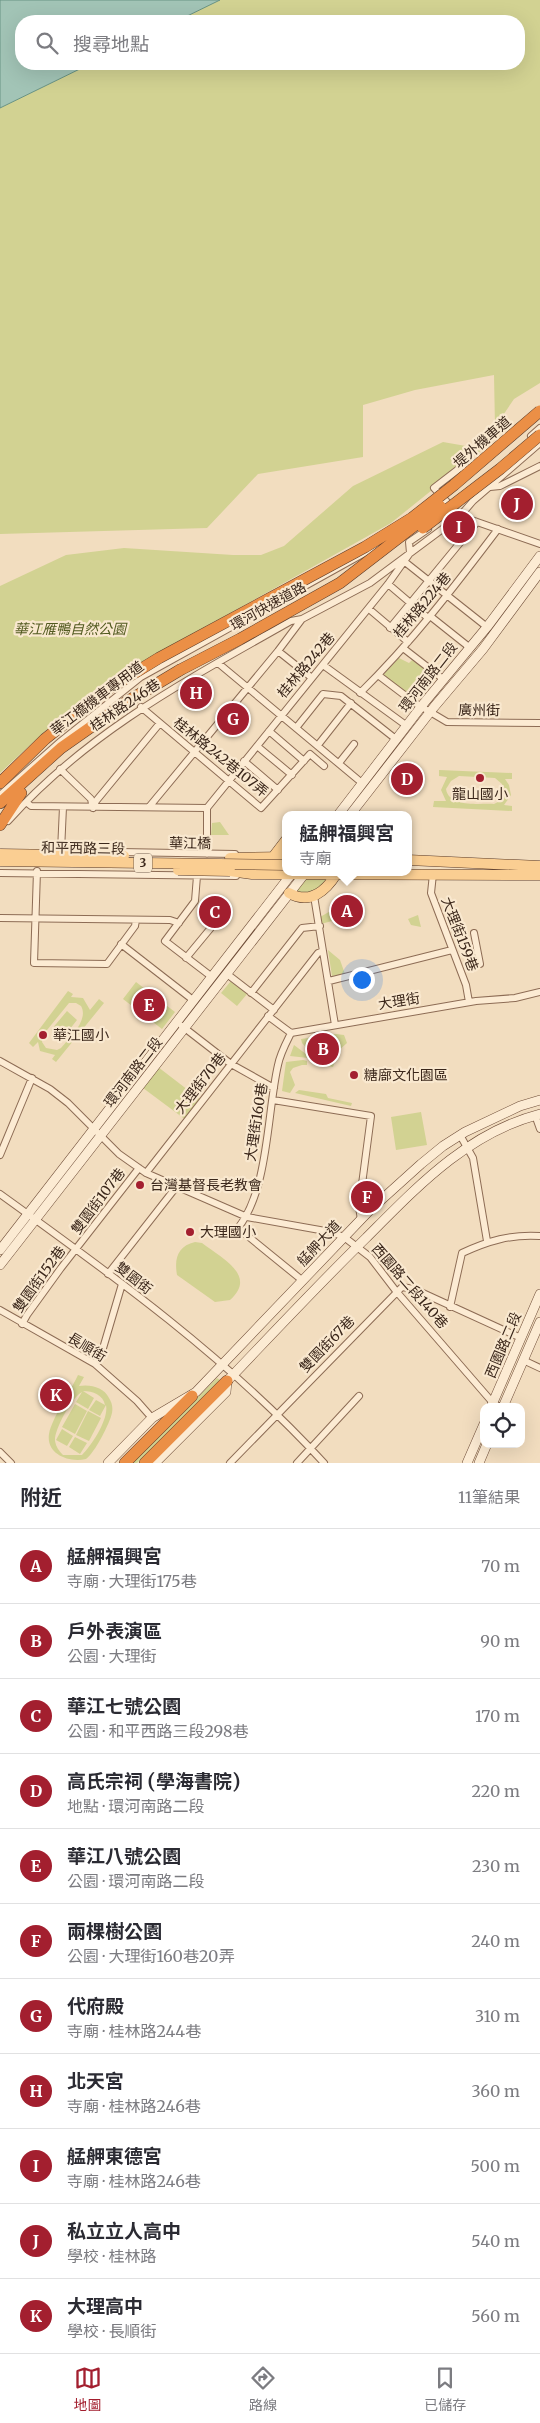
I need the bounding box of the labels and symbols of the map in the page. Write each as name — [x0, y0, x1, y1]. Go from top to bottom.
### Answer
street label: 堤外機車道 — [450, 412, 514, 472]
pin: J — [501, 485, 533, 523]
pin: I — [443, 508, 475, 546]
street label: 桂林路224巷 — [389, 568, 455, 642]
street label: 環河快速道路 — [227, 578, 309, 634]
park label: 華江雁鴨自然公園 — [14, 620, 128, 638]
street label: 桂林路242巷 — [273, 629, 339, 701]
street label: 環河南路二段 — [395, 638, 461, 716]
street label: 華江橋機車專用道 — [47, 657, 147, 739]
pin: H — [180, 674, 212, 712]
street label: 桂林路246巷 — [86, 675, 164, 735]
pin: G — [217, 700, 249, 738]
street label: 廣州街 — [458, 701, 500, 719]
street label: 桂林路242巷107弄 — [170, 713, 272, 801]
pin: D — [391, 760, 423, 798]
marker: 龍山國小 — [474, 772, 486, 784]
place label: 龍山國小 — [452, 785, 508, 803]
street label: 華江橋 — [169, 834, 211, 852]
street label: 和平西路三段 — [41, 838, 125, 858]
road number: 3 — [134, 854, 152, 872]
pin: A — [331, 892, 363, 930]
pin: C — [199, 893, 231, 931]
street label: 大理街159巷 — [438, 894, 482, 974]
your location — [349, 967, 375, 993]
pin: E — [133, 986, 165, 1024]
street label: 大理街 — [377, 989, 421, 1013]
place label: 華江國小 — [53, 1026, 109, 1044]
marker: 華江國小 — [37, 1029, 49, 1041]
pin: B — [307, 1030, 339, 1068]
street label: 環河南路二段 — [100, 1033, 166, 1111]
street label: 大理街70巷 — [171, 1049, 229, 1117]
place label: 糖廍文化園區 — [364, 1066, 448, 1084]
marker: 糖廍文化園區 — [348, 1069, 360, 1081]
street label: 大理街160巷 — [241, 1081, 271, 1163]
street label: 雙園街107巷 — [67, 1164, 129, 1238]
place label: 台灣基督長老教會 — [150, 1176, 262, 1194]
pin: F — [351, 1178, 383, 1216]
marker: 台灣基督長老教會 — [134, 1179, 146, 1191]
street label: 艋舺大道 — [293, 1216, 345, 1270]
place label: 大理國小 — [200, 1223, 256, 1241]
marker: 大理國小 — [184, 1226, 196, 1238]
street label: 西園路二段140巷 — [368, 1240, 452, 1332]
street label: 雙園街152巷 — [9, 1242, 69, 1316]
street label: 雙園街 — [112, 1258, 156, 1298]
street label: 西園路二段 — [481, 1309, 525, 1381]
street label: 雙園街67巷 — [296, 1312, 358, 1376]
street label: 長順街 — [64, 1328, 110, 1366]
pin: K — [40, 1376, 72, 1414]

